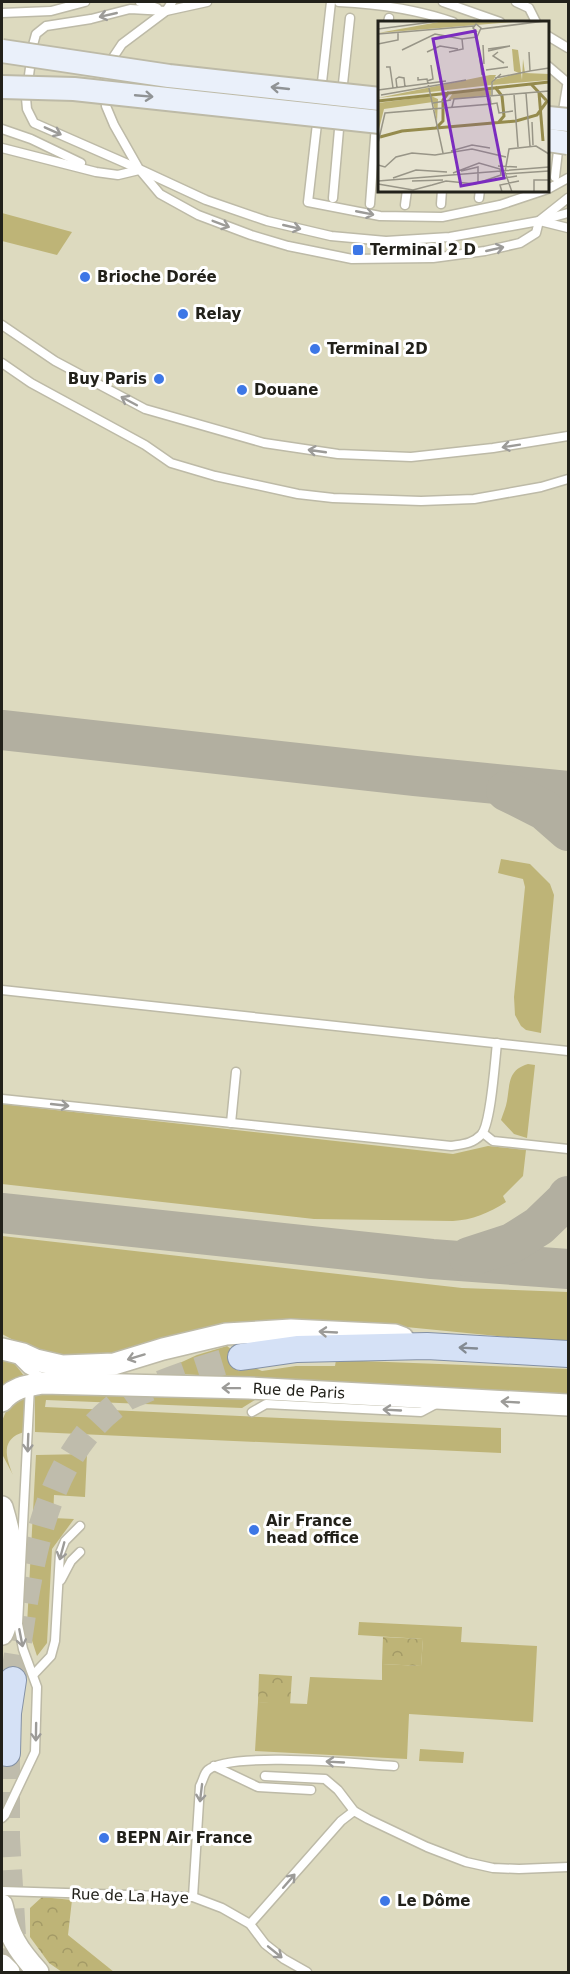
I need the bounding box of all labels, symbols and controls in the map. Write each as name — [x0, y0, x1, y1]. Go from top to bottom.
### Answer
one-way arrow — [99, 9, 118, 21]
inset map — [378, 21, 549, 192]
one-way arrow — [270, 82, 290, 93]
one-way arrow — [133, 91, 153, 102]
one-way arrow — [43, 126, 62, 137]
one-way arrow — [355, 208, 375, 219]
one-way arrow — [212, 219, 230, 230]
one-way arrow — [282, 222, 301, 233]
place label: Terminal 2 D — [370, 241, 476, 259]
marker: Terminal 2 D — [351, 243, 365, 257]
one-way arrow — [485, 243, 504, 254]
place label: Brioche Dorée — [97, 268, 217, 286]
marker: Brioche Dorée — [78, 270, 92, 284]
place label: Relay — [195, 305, 242, 323]
marker: Relay — [176, 307, 190, 321]
place label: Terminal 2D — [327, 340, 428, 358]
marker: Terminal 2D — [308, 342, 322, 356]
place label: Buy Paris — [68, 370, 147, 388]
marker: Buy Paris — [152, 372, 166, 386]
place label: Douane — [254, 381, 318, 399]
marker: Douane — [235, 383, 249, 397]
one-way arrow — [121, 395, 138, 407]
one-way arrow — [501, 440, 521, 451]
one-way arrow — [307, 445, 327, 456]
one-way arrow — [49, 1100, 69, 1111]
one-way arrow — [318, 1326, 338, 1337]
one-way arrow — [459, 1342, 479, 1353]
one-way arrow — [127, 1352, 146, 1363]
street label: Rue de Paris — [252, 1380, 346, 1402]
one-way arrow — [222, 1382, 242, 1394]
one-way arrow — [501, 1396, 521, 1407]
one-way arrow — [382, 1405, 402, 1416]
one-way arrow — [22, 1433, 33, 1453]
place label: Air France head office — [266, 1512, 359, 1547]
marker: Air France head office — [247, 1523, 261, 1537]
one-way arrow — [56, 1542, 67, 1561]
one-way arrow — [16, 1628, 27, 1647]
one-way arrow — [31, 1721, 42, 1741]
one-way arrow — [326, 1756, 346, 1767]
one-way arrow — [195, 1782, 206, 1802]
place label: BEPN Air France — [116, 1829, 252, 1847]
marker: BEPN Air France — [97, 1831, 111, 1845]
one-way arrow — [282, 1873, 296, 1888]
street label: Rue de La Haye — [71, 1885, 189, 1907]
place label: Le Dôme — [397, 1892, 471, 1910]
marker: Le Dôme — [378, 1894, 392, 1908]
one-way arrow — [267, 1945, 283, 1958]

